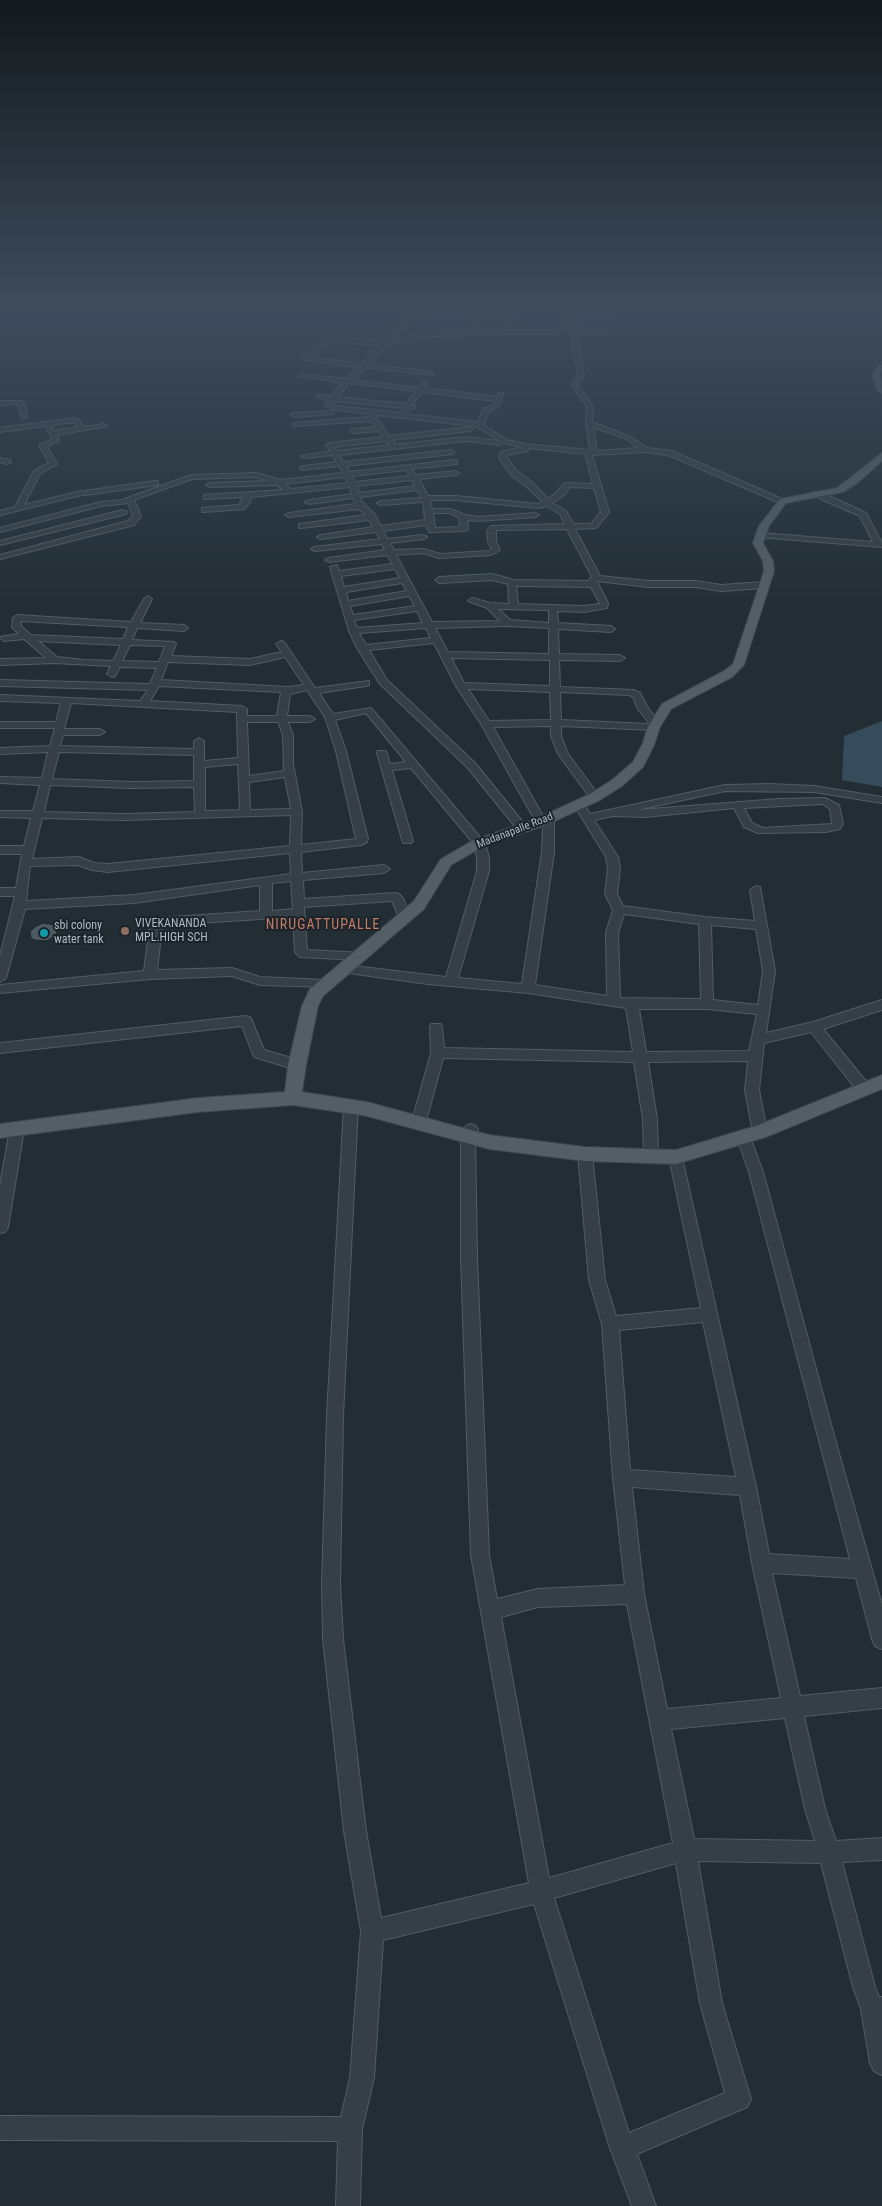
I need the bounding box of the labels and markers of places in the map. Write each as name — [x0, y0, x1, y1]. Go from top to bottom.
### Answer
place label: VIVEKANANDA MPL.HIGH SCH — [135, 917, 208, 945]
place label: sbi colony water tank — [54, 919, 104, 947]
marker: VIVEKANANDA MPL.HIGH SCH — [119, 925, 131, 937]
marker: sbi colony water tank — [38, 927, 50, 939]

